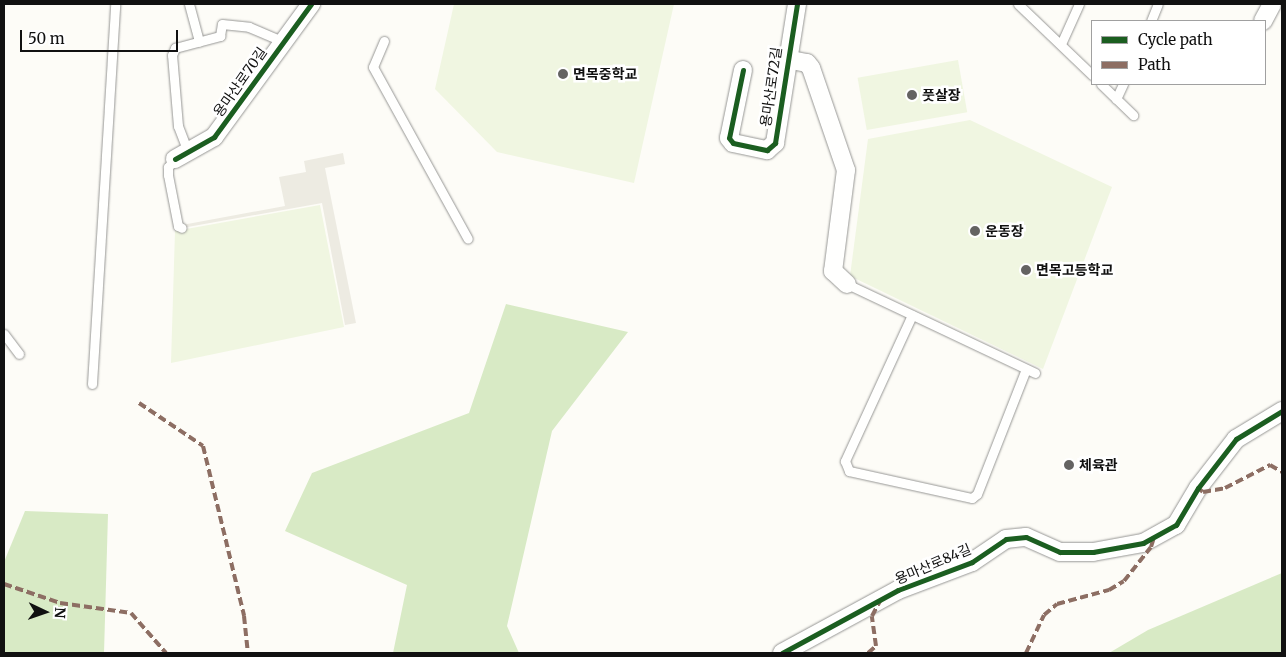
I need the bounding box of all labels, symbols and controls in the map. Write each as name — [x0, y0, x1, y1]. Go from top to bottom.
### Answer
scale bar — [22, 20, 180, 52]
legend — [1091, 20, 1266, 85]
text: 50 m — [28, 29, 65, 48]
text: Cycle path — [1138, 30, 1213, 49]
street label: 용마산로70길 — [210, 44, 270, 120]
street label: 용마산로72길 — [757, 46, 785, 128]
text: Path — [1138, 55, 1171, 74]
place label: 면목중학교 — [573, 66, 637, 82]
marker: 면목중학교 — [557, 68, 569, 80]
place label: 풋살장 — [922, 87, 961, 103]
marker: 풋살장 — [906, 89, 918, 101]
place label: 운동장 — [985, 223, 1024, 239]
marker: 운동장 — [969, 225, 981, 237]
place label: 면목고등학교 — [1036, 262, 1113, 278]
marker: 면목고등학교 — [1020, 264, 1032, 276]
place label: 체육관 — [1079, 457, 1118, 473]
marker: 체육관 — [1063, 459, 1075, 471]
street label: 용마산로84길 — [892, 540, 974, 588]
north arrow — [20, 587, 70, 637]
text: N — [51, 607, 69, 619]

